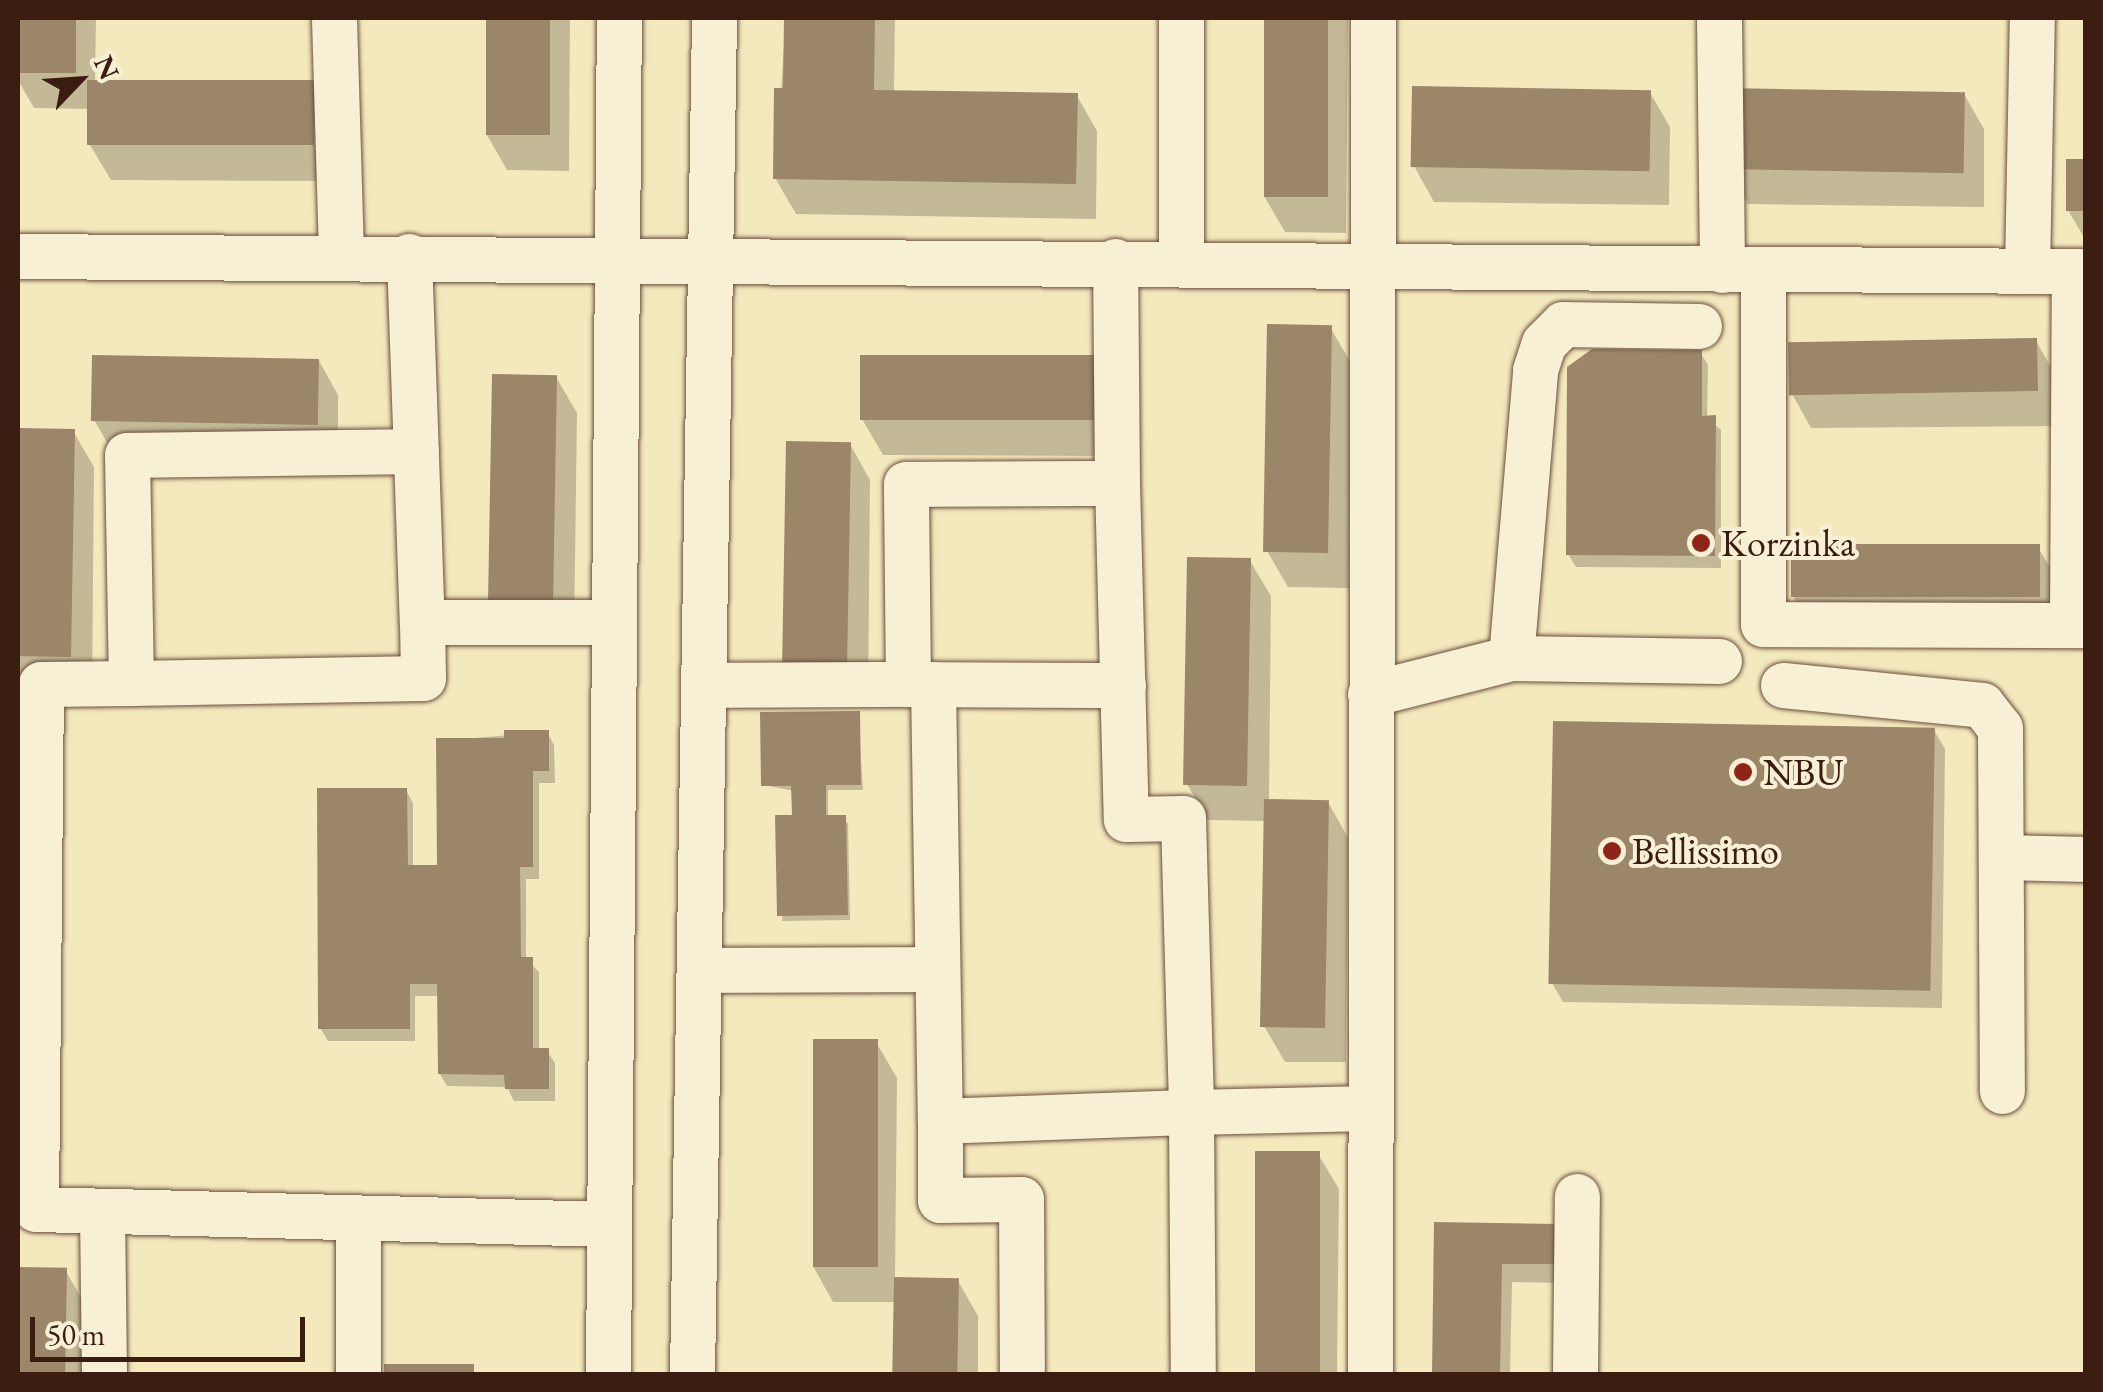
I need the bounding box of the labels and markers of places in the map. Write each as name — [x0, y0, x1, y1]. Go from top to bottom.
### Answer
place label: Korzinka — [1721, 520, 1855, 566]
marker: Korzinka — [1690, 532, 1712, 554]
place label: NBU — [1763, 749, 1843, 795]
marker: NBU — [1732, 761, 1754, 783]
place label: Bellissimo — [1632, 828, 1779, 874]
marker: Bellissimo — [1601, 840, 1623, 862]

